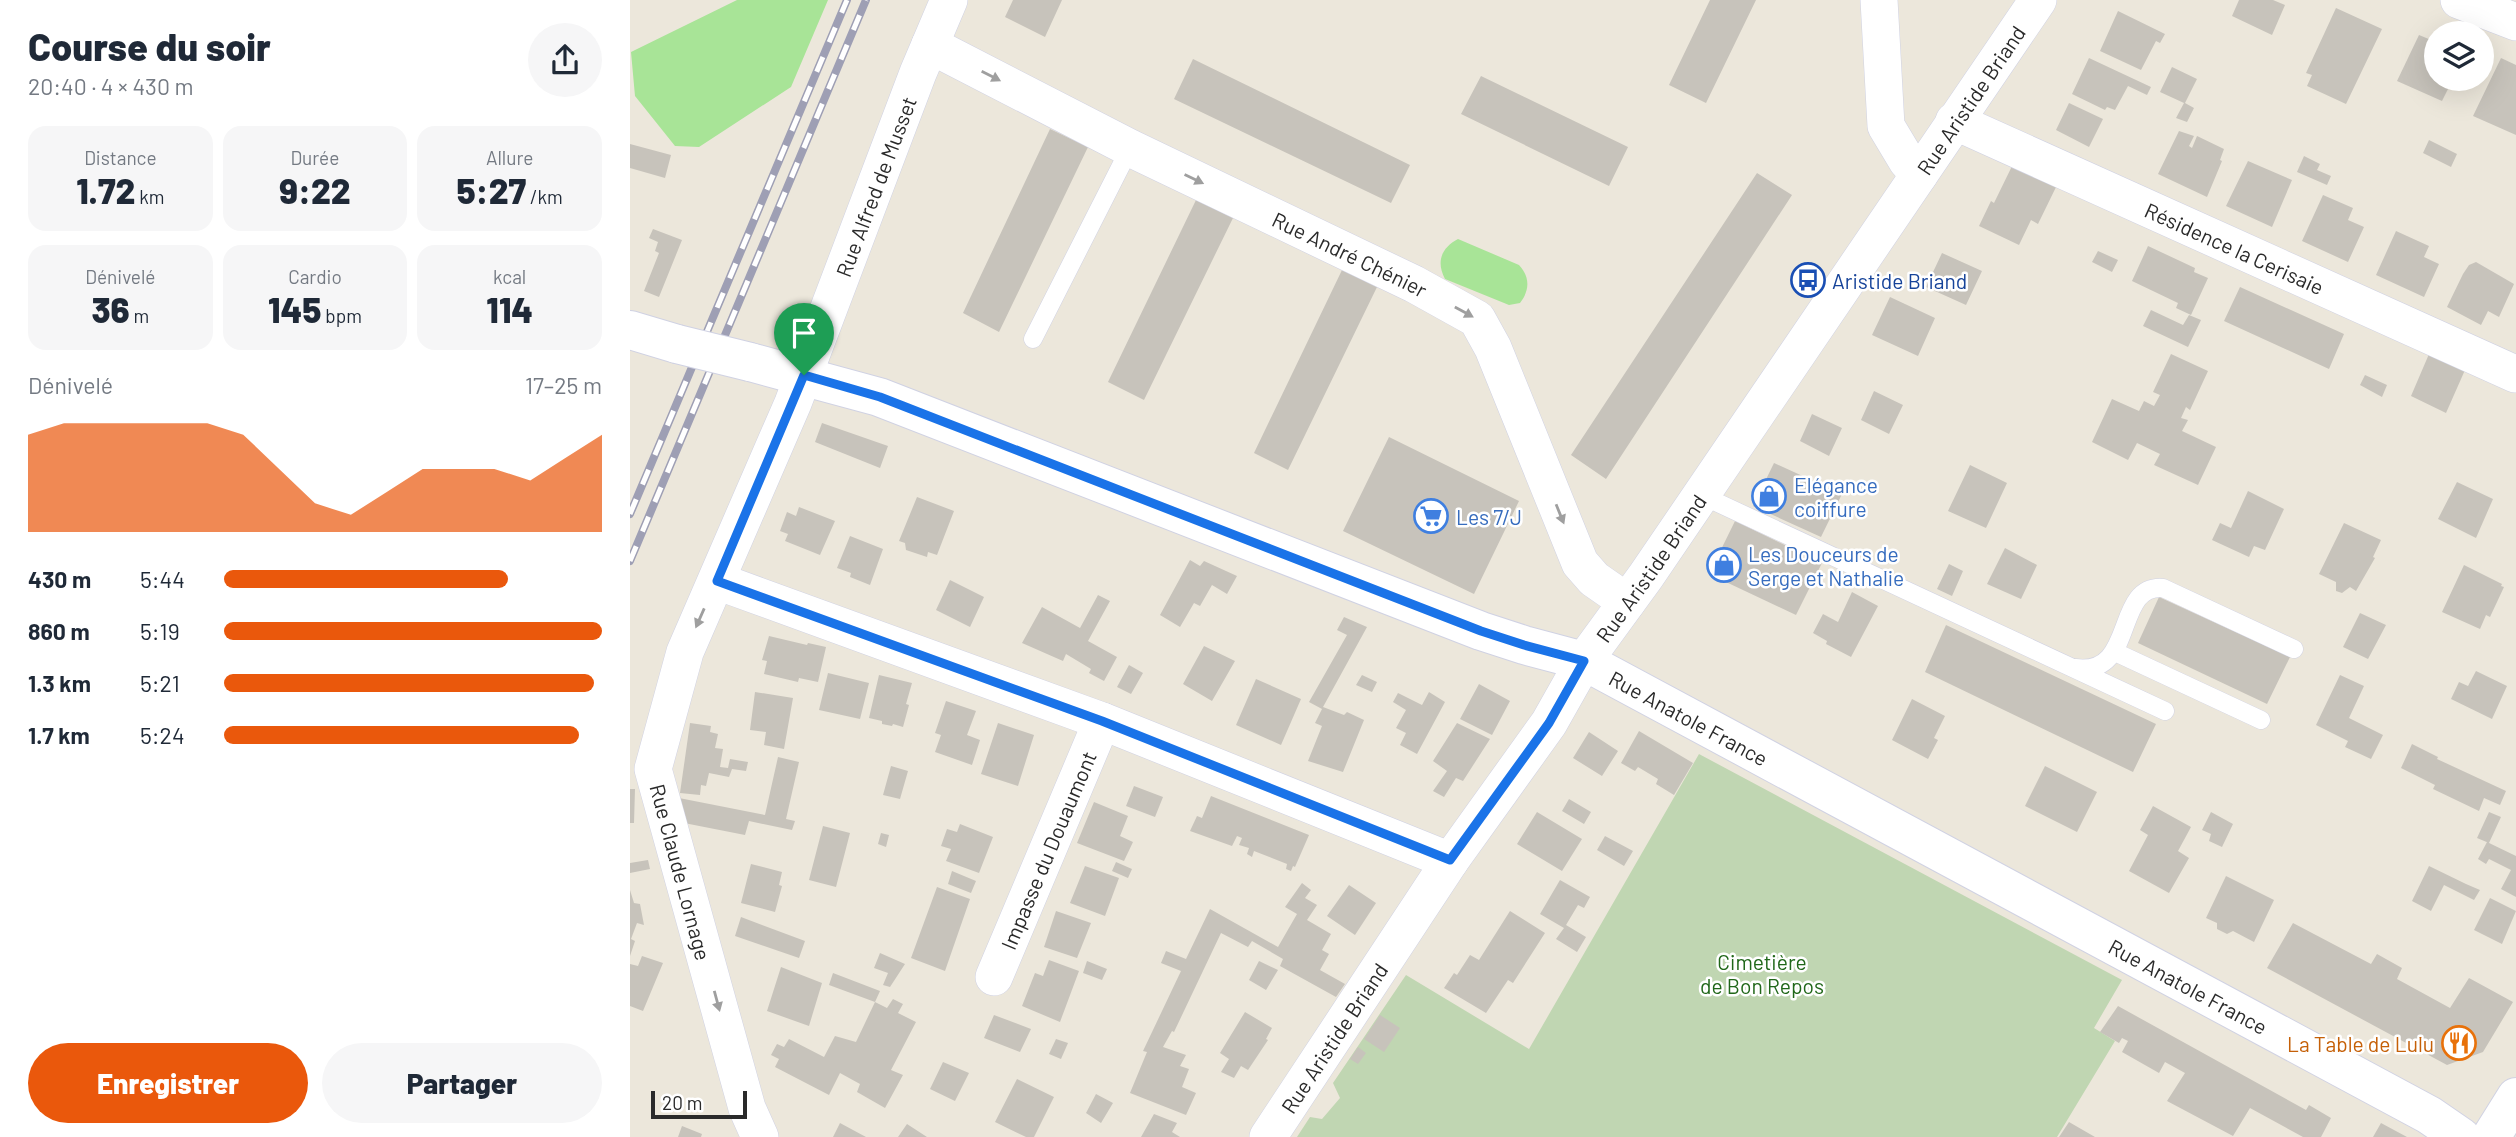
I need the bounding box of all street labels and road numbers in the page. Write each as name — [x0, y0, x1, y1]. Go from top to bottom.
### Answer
street label: Rue Aristide Briand — [1911, 20, 2030, 179]
street label: Rue Alfred de Musset — [830, 93, 921, 280]
street label: Résidence la Cerisaie — [2141, 196, 2328, 299]
street label: Rue André Chénier — [1269, 206, 1432, 302]
street label: Rue Aristide Briand — [1590, 489, 1711, 647]
street label: Rue Anatole France — [1605, 665, 1773, 770]
street label: Impasse du Douaumont — [995, 747, 1101, 953]
street label: Rue Claude Lornage — [645, 781, 717, 963]
street label: Rue Anatole France — [2105, 933, 2272, 1039]
street label: Rue Aristide Briand — [1275, 958, 1392, 1118]

